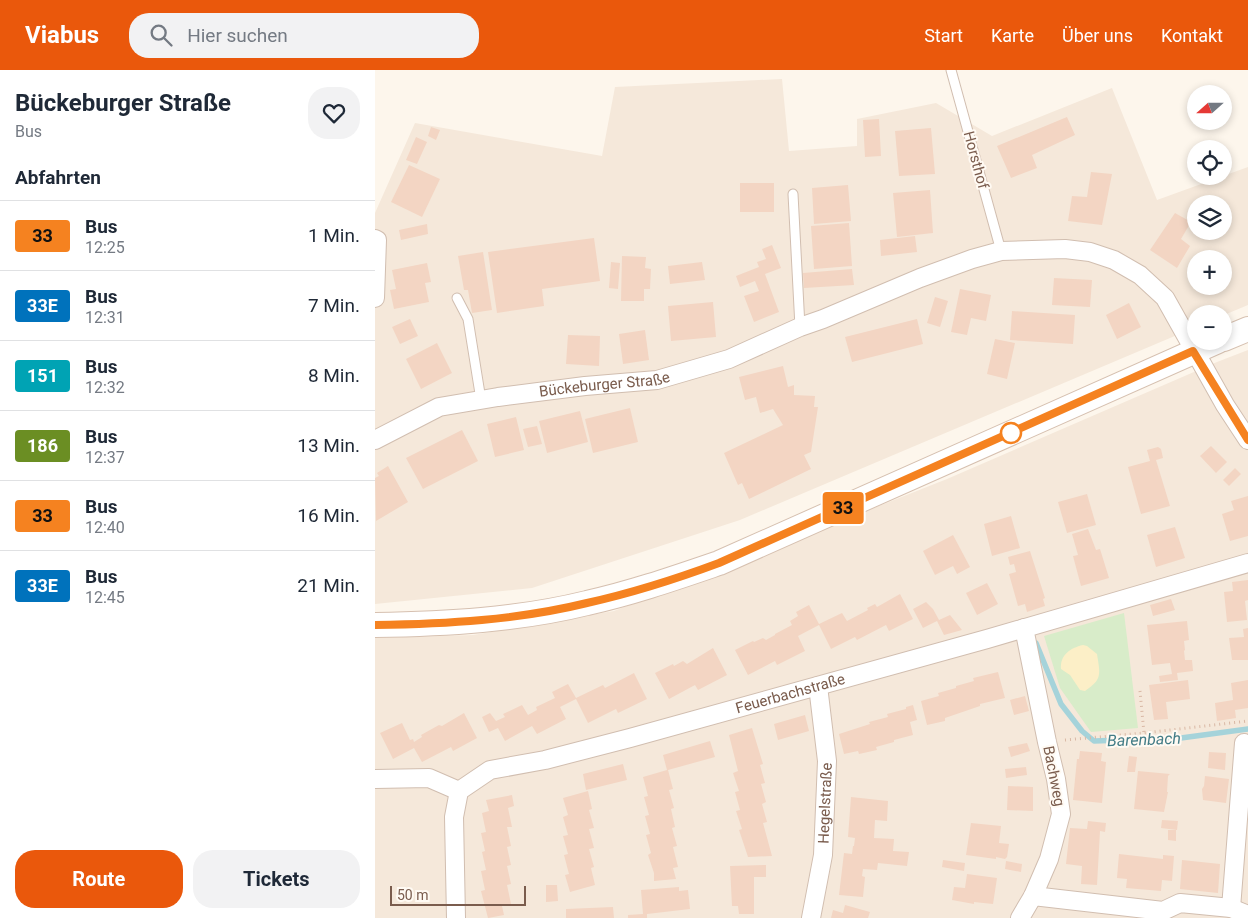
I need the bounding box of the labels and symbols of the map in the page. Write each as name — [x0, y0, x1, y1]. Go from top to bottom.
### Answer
north arrow — [1187, 85, 1233, 130]
street label: Horsthof — [960, 129, 993, 192]
street label: Bückeburger Straße — [538, 368, 672, 401]
unlabelled marker — [1000, 422, 1022, 444]
line badge: 33 — [821, 492, 865, 524]
street label: Feuerbachstraße — [734, 670, 847, 717]
water label: Barenbach — [1107, 729, 1181, 750]
street label: Bachweg — [1039, 744, 1069, 808]
street label: Hegelstraße — [814, 762, 836, 844]
scale bar — [390, 883, 526, 906]

